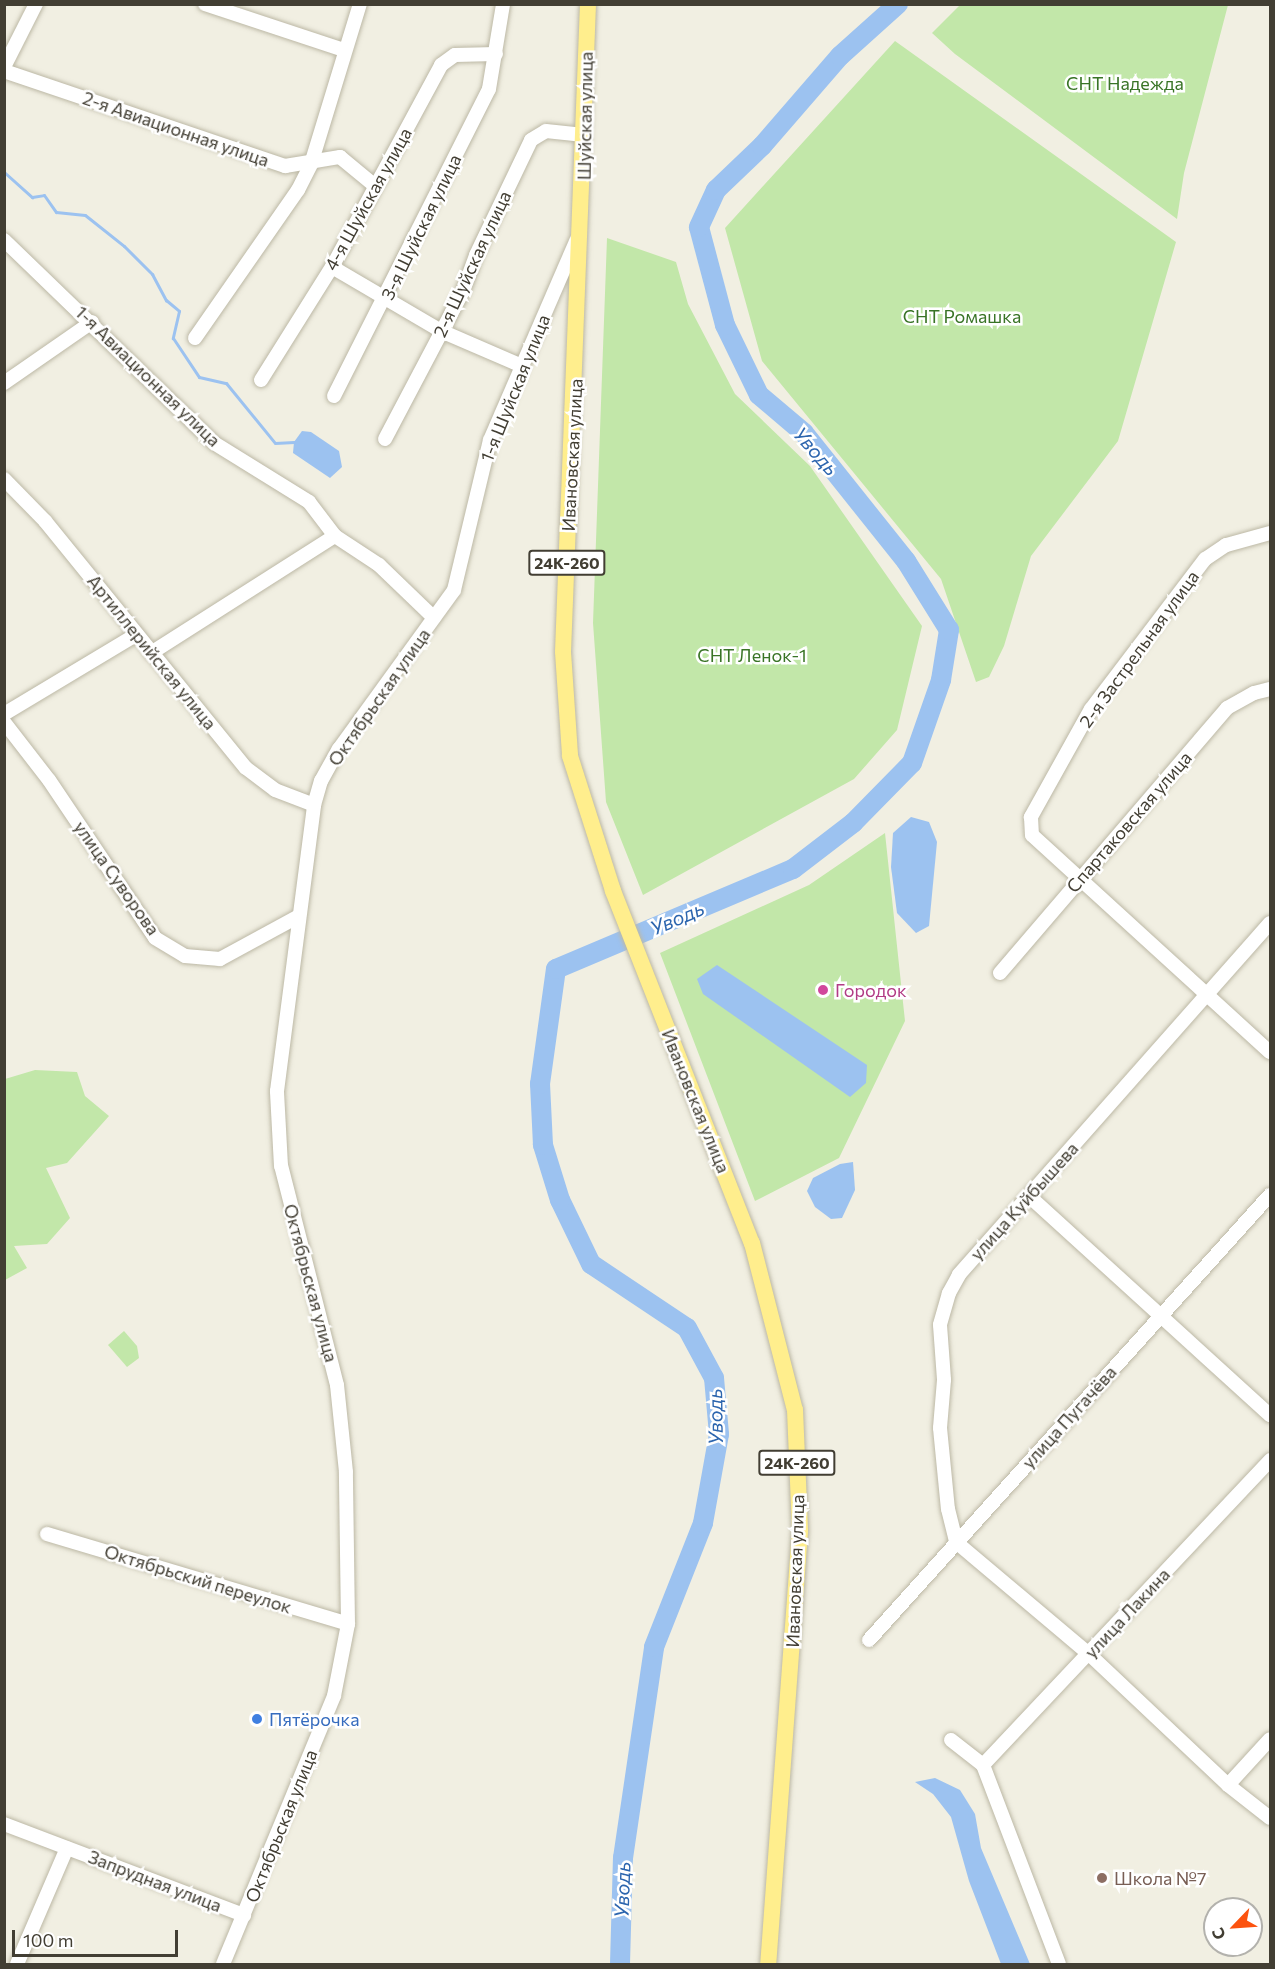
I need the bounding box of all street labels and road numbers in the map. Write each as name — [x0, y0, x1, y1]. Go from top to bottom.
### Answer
street label: Шуйская улица — [573, 52, 597, 180]
street label: 2-я Авиационная улица — [80, 87, 272, 171]
street label: 4-я Шуйская улица — [320, 124, 416, 274]
street label: 3-я Шуйская улица — [376, 151, 466, 303]
street label: 2-я Шуйская улица — [429, 187, 515, 341]
street label: 1-я Авиационная улица — [71, 301, 225, 451]
street label: 1-я Шуйская улица — [476, 311, 554, 465]
street label: Ивановская улица — [557, 378, 587, 532]
road number: 24К-260 — [528, 550, 606, 576]
street label: 2-я Застрельная улица — [1075, 566, 1203, 732]
street label: Артиллерийская улица — [83, 570, 221, 734]
street label: Октябрьская улица — [323, 624, 435, 770]
street label: Спартаковская улица — [1062, 747, 1196, 897]
street label: улица Суворова — [70, 817, 164, 939]
street label: Ивановская улица — [657, 1026, 735, 1176]
street label: улица Куйбышева — [965, 1138, 1083, 1264]
street label: Октябрьская улица — [279, 1202, 343, 1364]
street label: улица Пугачёва — [1017, 1361, 1121, 1473]
road number: 24К-260 — [758, 1450, 836, 1476]
street label: Ивановская улица — [782, 1494, 808, 1648]
street label: Октябрьский переулок — [102, 1540, 294, 1618]
street label: улица Лакина — [1080, 1564, 1174, 1662]
street label: Октябрьская улица — [240, 1746, 322, 1906]
street label: Запрудная улица — [85, 1846, 225, 1916]

